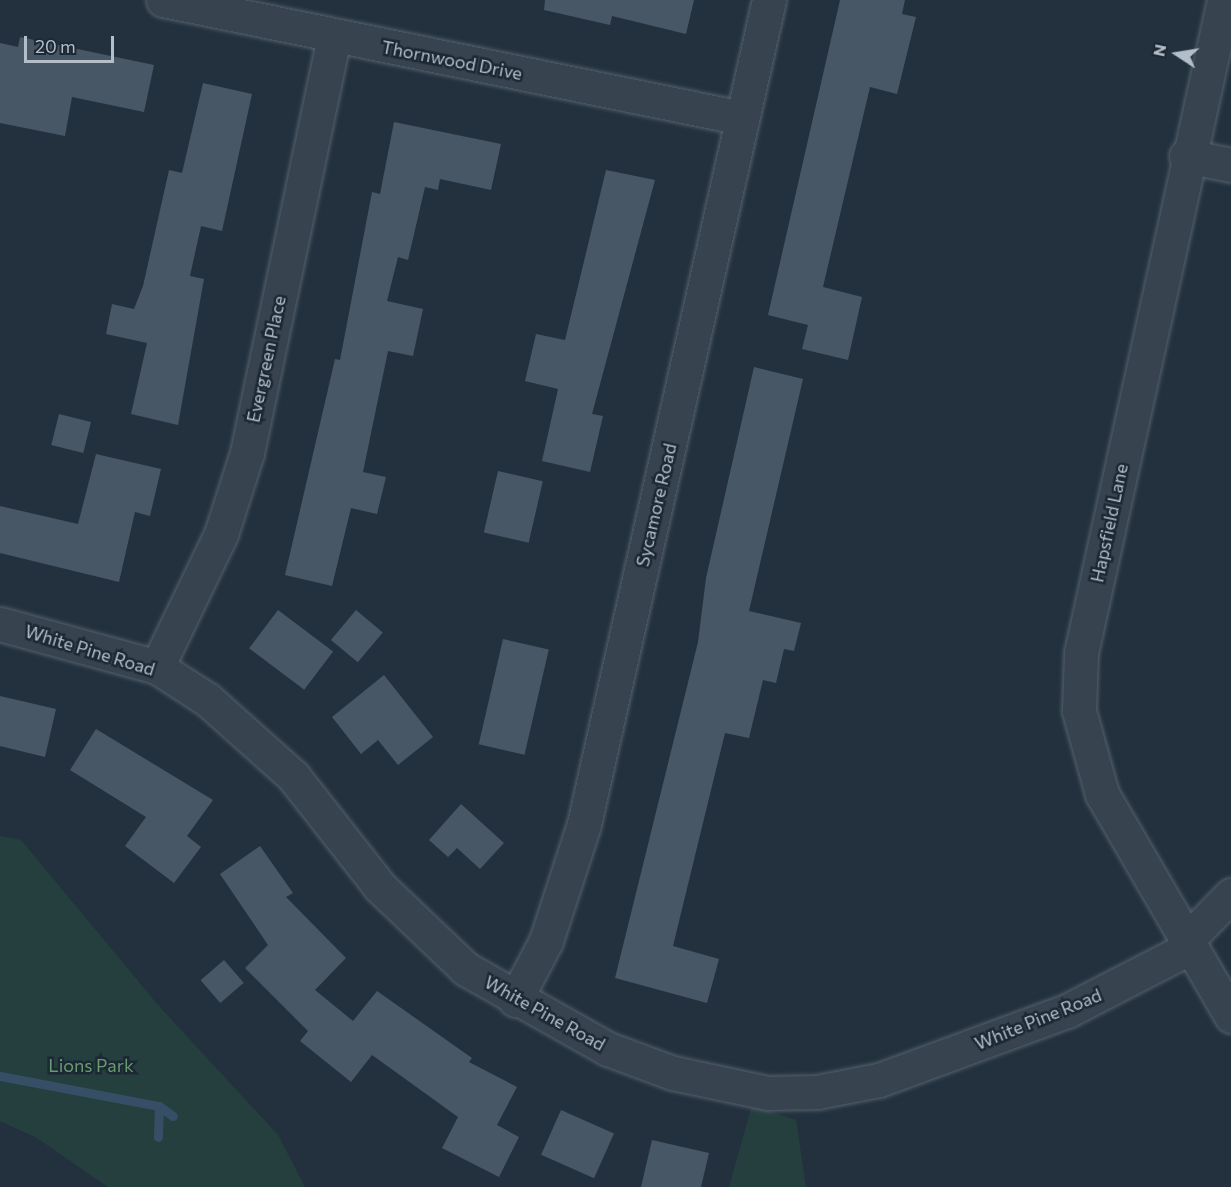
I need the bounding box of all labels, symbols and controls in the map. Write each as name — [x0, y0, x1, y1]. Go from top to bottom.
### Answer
scale bar — [27, 24, 117, 62]
north arrow — [1147, 24, 1207, 84]
text: 20 m — [35, 35, 76, 57]
street label: Thornwood Drive — [380, 36, 524, 84]
text: N — [1148, 42, 1169, 58]
street label: Evergreen Place — [242, 294, 290, 424]
street label: Sycamore Road — [631, 441, 681, 569]
street label: Hapsfield Lane — [1086, 462, 1132, 584]
street label: White Pine Road — [22, 620, 158, 680]
street label: White Pine Road — [481, 971, 609, 1055]
street label: White Pine Road — [972, 984, 1104, 1054]
park label: Lions Park — [48, 1054, 134, 1076]

